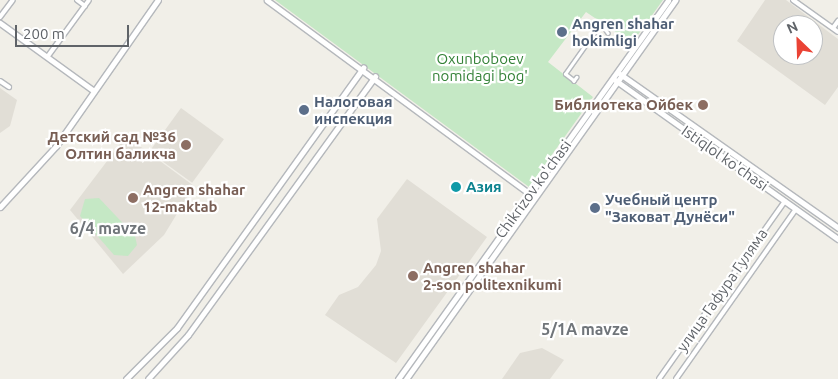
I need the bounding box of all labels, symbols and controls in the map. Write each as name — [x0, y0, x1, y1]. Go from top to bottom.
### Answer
place label: Angren shahar hokimligi — [572, 14, 674, 49]
scale bar — [18, 15, 131, 47]
north arrow — [773, 15, 823, 65]
text: N — [784, 18, 800, 37]
text: 200 m — [23, 25, 65, 42]
marker: Angren shahar hokimligi — [556, 26, 568, 38]
park label: Oxunboboev nomidagi bog' — [432, 49, 528, 84]
place label: Налоговая инспекция — [314, 92, 392, 127]
place label: Библиотека Ойбек — [554, 96, 693, 114]
marker: Библиотека Ойбек — [697, 99, 709, 111]
marker: Налоговая инспекция — [298, 104, 310, 116]
street label: Istiqlol ko'chasi — [678, 122, 772, 194]
place label: Детский сад №36 Олтин баликча — [48, 127, 176, 162]
street label: Chikrizov ko'chasi — [491, 136, 575, 242]
marker: Детский сад №36 Олтин баликча — [180, 139, 192, 151]
place label: Азия — [466, 178, 502, 196]
place label: Angren shahar 12-maktab — [143, 180, 245, 215]
marker: Азия — [450, 181, 462, 193]
place label: Учебный центр "Заковат Дунёси" — [605, 190, 735, 225]
marker: Angren shahar 12-maktab — [127, 192, 139, 204]
marker: Учебный центр "Заковат Дунёси" — [589, 202, 601, 214]
district label: 6/4 mavze — [70, 218, 146, 238]
street label: улица Гафура Гуляма — [673, 225, 771, 355]
place label: Angren shahar 2-son politexnikumi — [423, 258, 562, 293]
marker: Angren shahar 2-son politexnikumi — [407, 270, 419, 282]
district label: 5/1A mavze — [541, 319, 629, 339]

